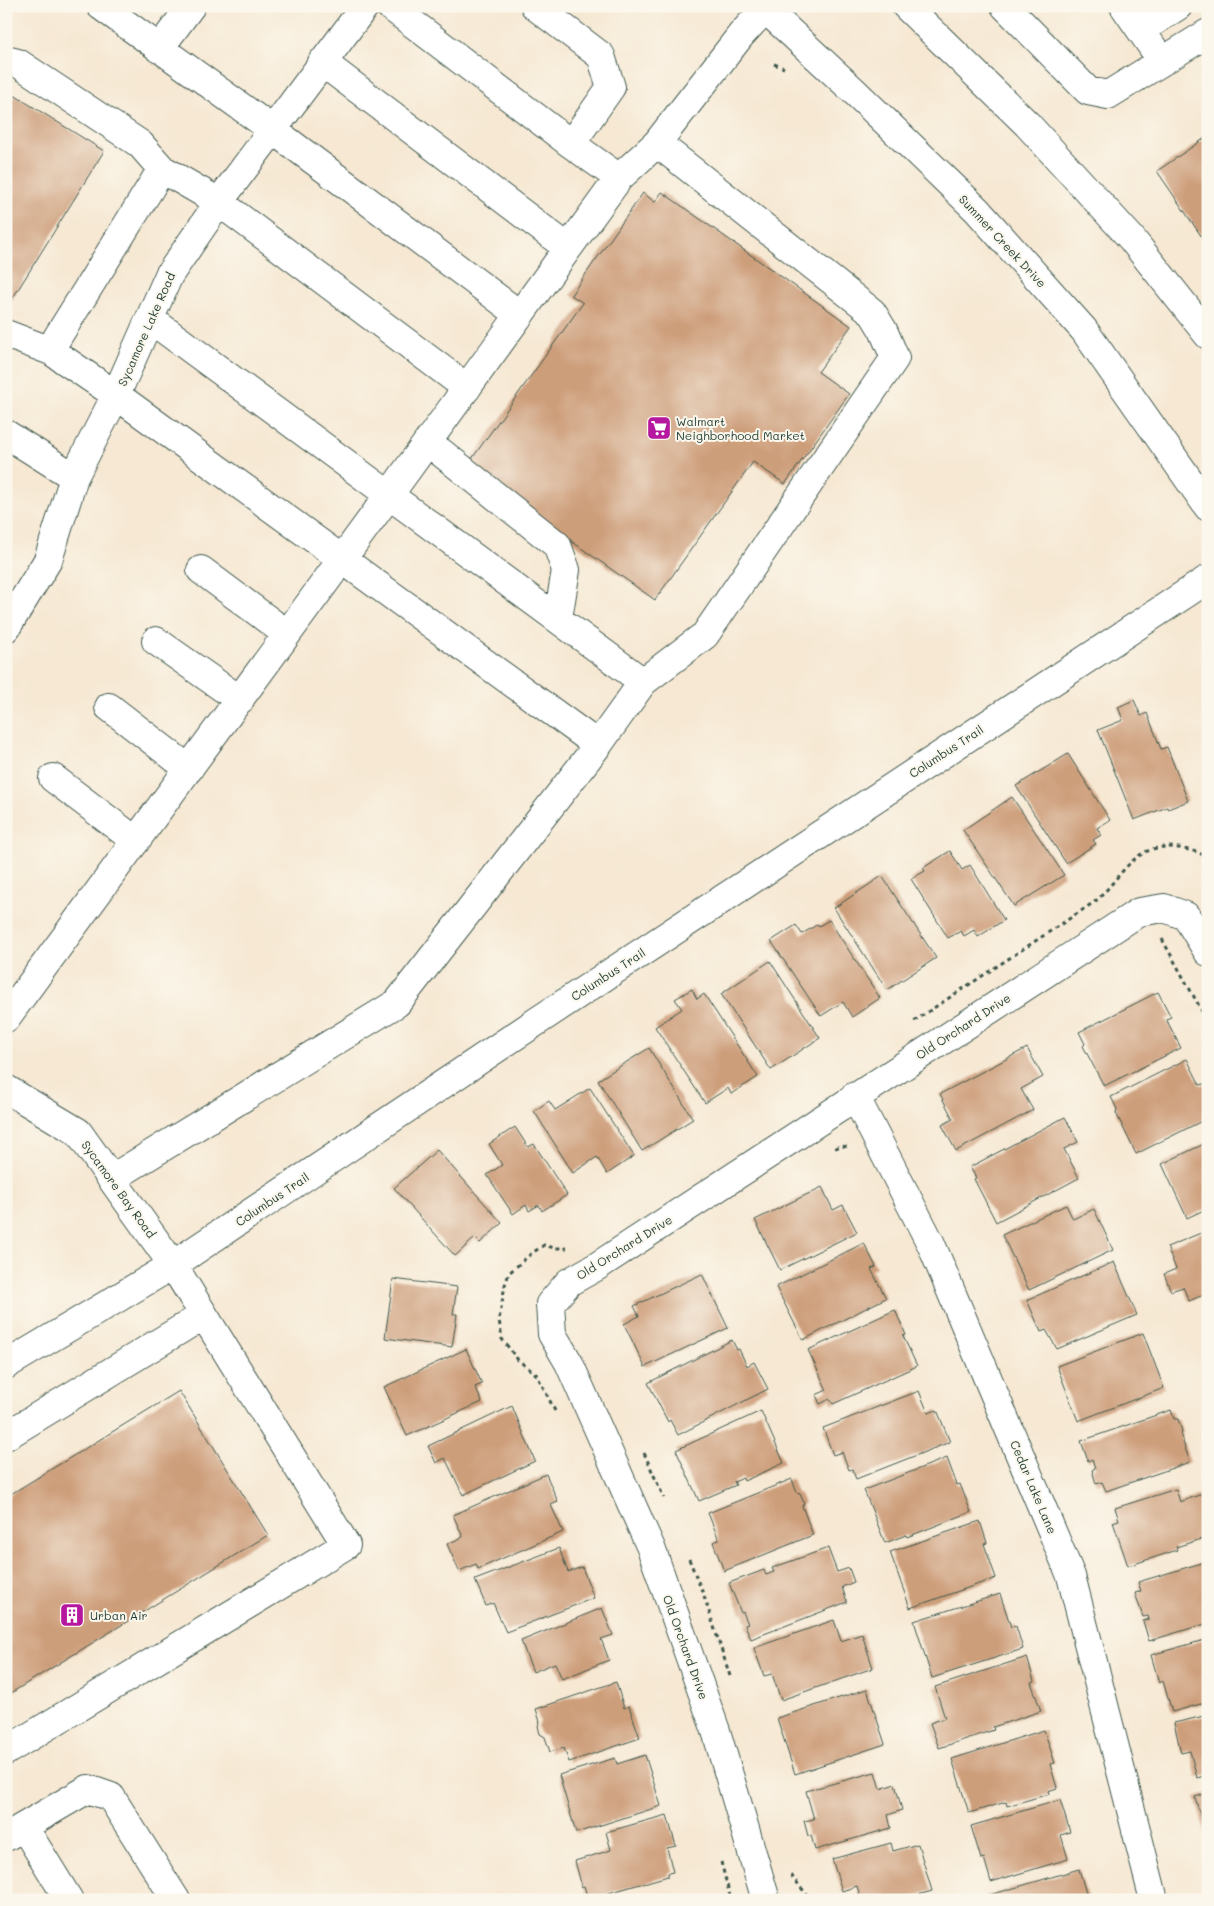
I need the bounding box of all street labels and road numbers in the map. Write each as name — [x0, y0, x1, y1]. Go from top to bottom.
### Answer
street label: Summer Creek Drive — [956, 191, 1050, 291]
street label: Sycamore Lake Road — [114, 269, 178, 388]
street label: Columbus Trail — [906, 721, 986, 781]
street label: Columbus Trail — [568, 944, 648, 1004]
street label: Old Orchard Drive — [913, 989, 1013, 1063]
street label: Sycamore Bay Road — [78, 1137, 160, 1241]
street label: Columbus Trail — [232, 1168, 312, 1230]
street label: Old Orchard Drive — [573, 1211, 675, 1283]
street label: Cedar Lake Lane — [1007, 1438, 1061, 1536]
street label: Old Orchard Drive — [660, 1593, 712, 1701]

